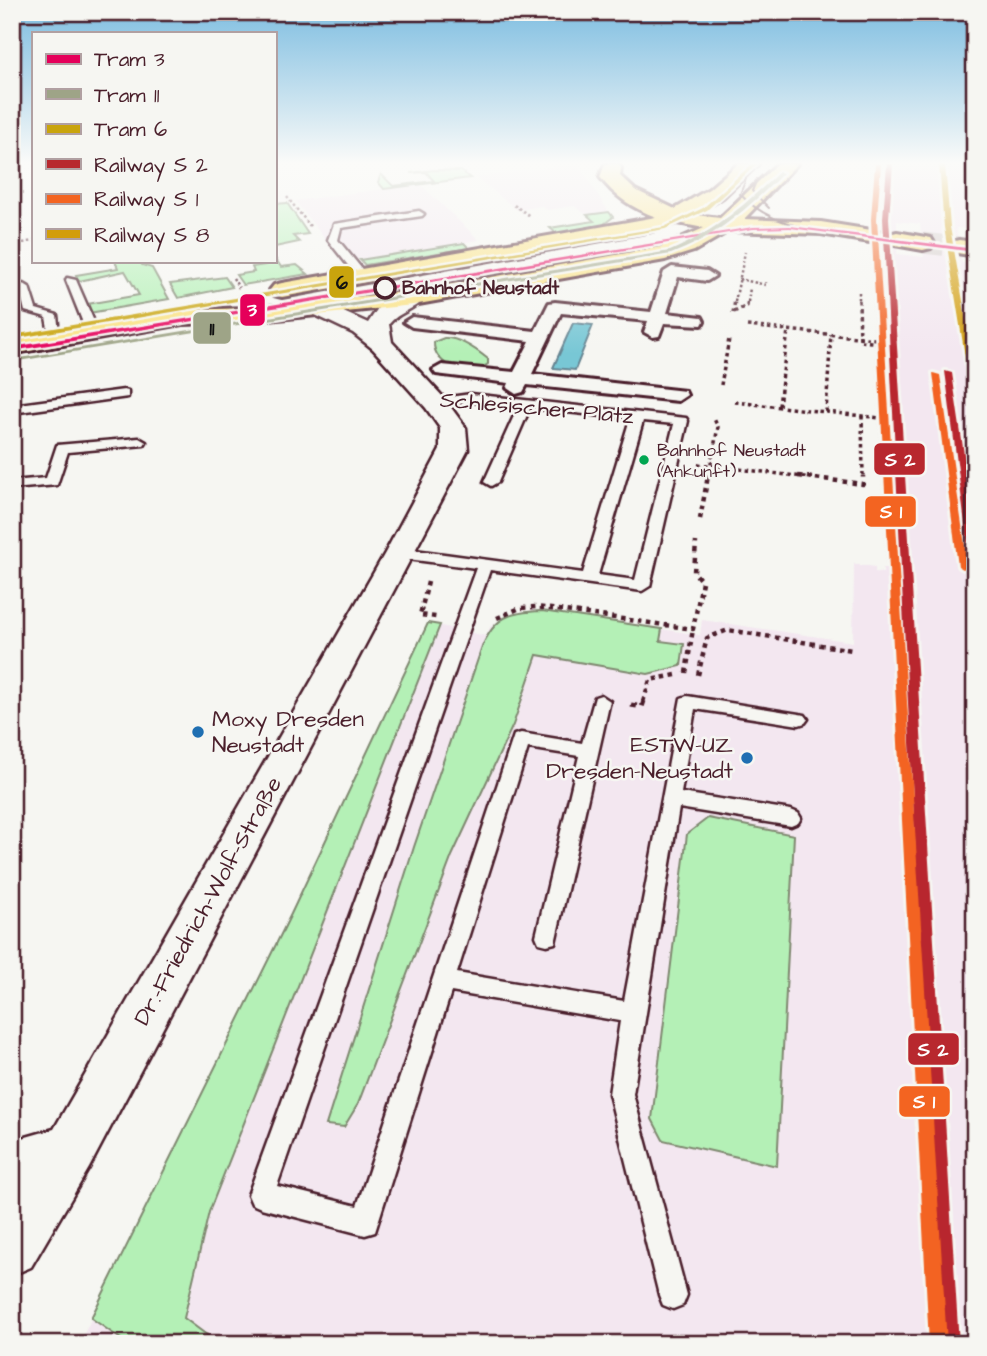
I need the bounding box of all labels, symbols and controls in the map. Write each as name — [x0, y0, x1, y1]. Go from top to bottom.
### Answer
legend — [32, 32, 276, 262]
text: Tram 3 — [94, 45, 165, 74]
text: Tram 11 — [94, 81, 160, 110]
text: Tram 6 — [94, 115, 167, 144]
text: Railway S 2 — [94, 151, 208, 182]
text: Railway S 1 — [94, 185, 199, 216]
text: Railway S 8 — [94, 221, 210, 252]
line badge: 6 — [328, 265, 355, 299]
text: 6 — [336, 270, 348, 297]
place label: Bahnhof Neustadt — [402, 275, 560, 302]
marker: Bahnhof Neustadt — [374, 277, 396, 299]
line badge: 3 — [239, 293, 266, 327]
text: 3 — [246, 297, 257, 324]
line badge: 11 — [192, 311, 232, 345]
text: 11 — [210, 316, 215, 343]
street label: Schlesischer Platz — [439, 384, 636, 432]
place label: Bahnhof Neustadt (Ankunft) — [657, 438, 807, 484]
line badge: S 2 — [873, 442, 926, 476]
text: S 2 — [884, 447, 915, 474]
marker: Bahnhof Neustadt (Ankunft) — [637, 453, 651, 467]
line badge: S 1 — [864, 495, 917, 528]
text: S 1 — [879, 499, 903, 526]
place label: Moxy Dresden Neustadt — [212, 703, 364, 761]
marker: Moxy Dresden Neustadt — [190, 724, 206, 740]
place label: ESTW-UZ Dresden-Neustadt — [546, 729, 734, 787]
marker: ESTW-UZ Dresden-Neustadt — [739, 750, 755, 766]
street label: Dr.-Friedrich-Wolf-Straße — [126, 771, 290, 1031]
line badge: S 2 — [907, 1032, 960, 1066]
text: S 2 — [917, 1037, 948, 1064]
line badge: S 1 — [898, 1085, 951, 1118]
text: S 1 — [912, 1089, 936, 1116]

